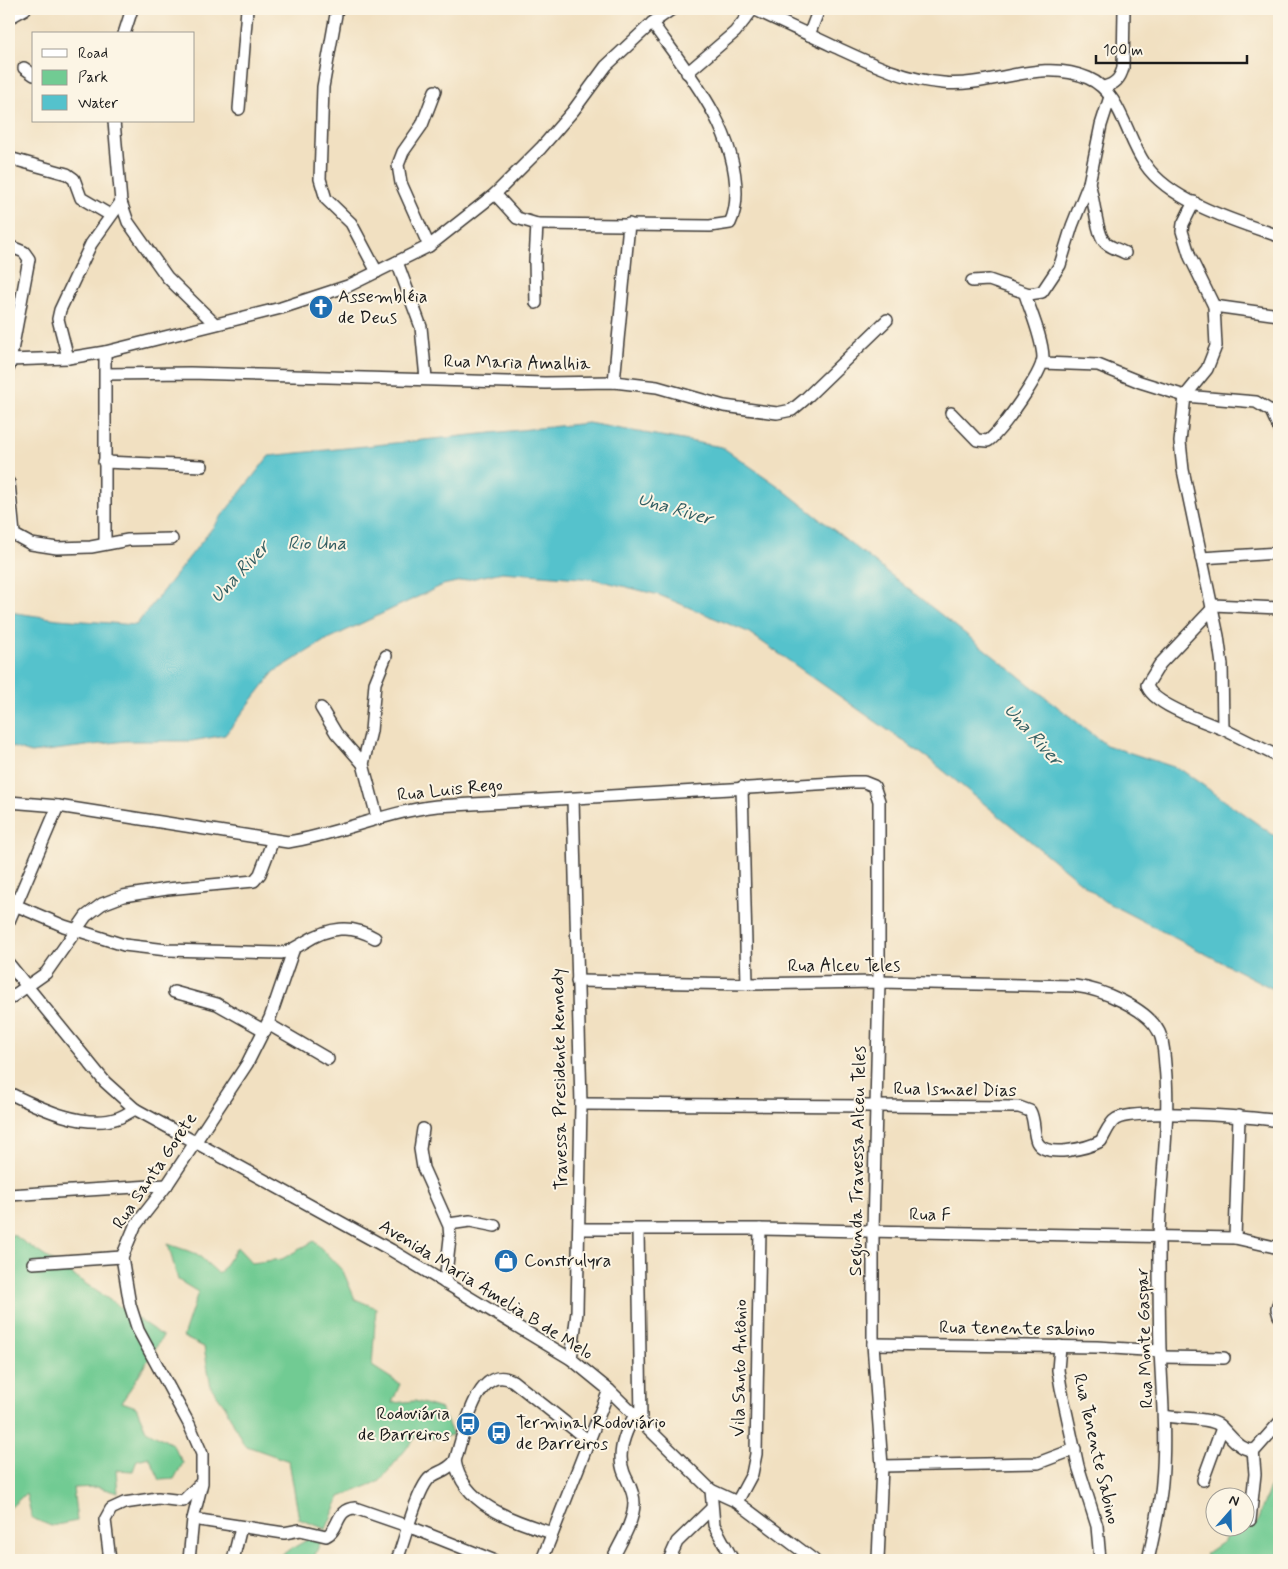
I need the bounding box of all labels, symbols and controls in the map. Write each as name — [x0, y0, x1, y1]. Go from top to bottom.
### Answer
legend — [32, 32, 195, 122]
scale bar — [1096, 32, 1247, 64]
text: 100 m — [1103, 41, 1143, 61]
text: Road — [78, 44, 108, 64]
text: Park — [78, 68, 108, 88]
text: Water — [78, 94, 118, 114]
place label: Assembléia de Deus — [338, 285, 428, 330]
church icon: Assembléia de Deus — [308, 294, 334, 320]
street label: Rua Maria Amalhia — [443, 350, 591, 376]
water label: Una River — [635, 486, 717, 532]
water label: Rio Una — [287, 531, 347, 556]
water label: Una River — [205, 534, 277, 609]
water label: Una River — [998, 698, 1069, 773]
street label: Rua Luis Rego — [396, 773, 504, 807]
street label: Rua Alceu Teles — [788, 954, 900, 978]
street label: Travessa Presidente kennedy — [546, 968, 574, 1190]
street label: Segunda Travessa Alceu Teles — [844, 1046, 874, 1276]
street label: Rua Ismael Dias — [893, 1077, 1017, 1103]
street label: Rua Santa Gorete — [107, 1108, 203, 1234]
street label: Rua F — [909, 1203, 951, 1227]
street label: Avenida Maria Amelia B de Melo — [374, 1214, 598, 1366]
shop icon: Construlyra — [493, 1248, 519, 1274]
place label: Construlyra — [524, 1249, 611, 1273]
street label: Rua Monte Gaspar — [1131, 1267, 1159, 1409]
street label: Vila Santo Antônio — [727, 1299, 753, 1437]
street label: Rua tenente sabino — [939, 1316, 1095, 1342]
street label: Rua Tenente Sabino — [1067, 1371, 1125, 1527]
place label: Rodoviária de Barreiros — [358, 1402, 450, 1447]
bus stop icon: Rodoviária de Barreiros — [455, 1411, 481, 1437]
place label: Terminal Rodoviário de Barreiros — [516, 1411, 666, 1456]
bus stop icon: Terminal Rodoviário de Barreiros — [486, 1420, 512, 1446]
north arrow — [1206, 1486, 1256, 1536]
text: N — [1227, 1491, 1242, 1511]

